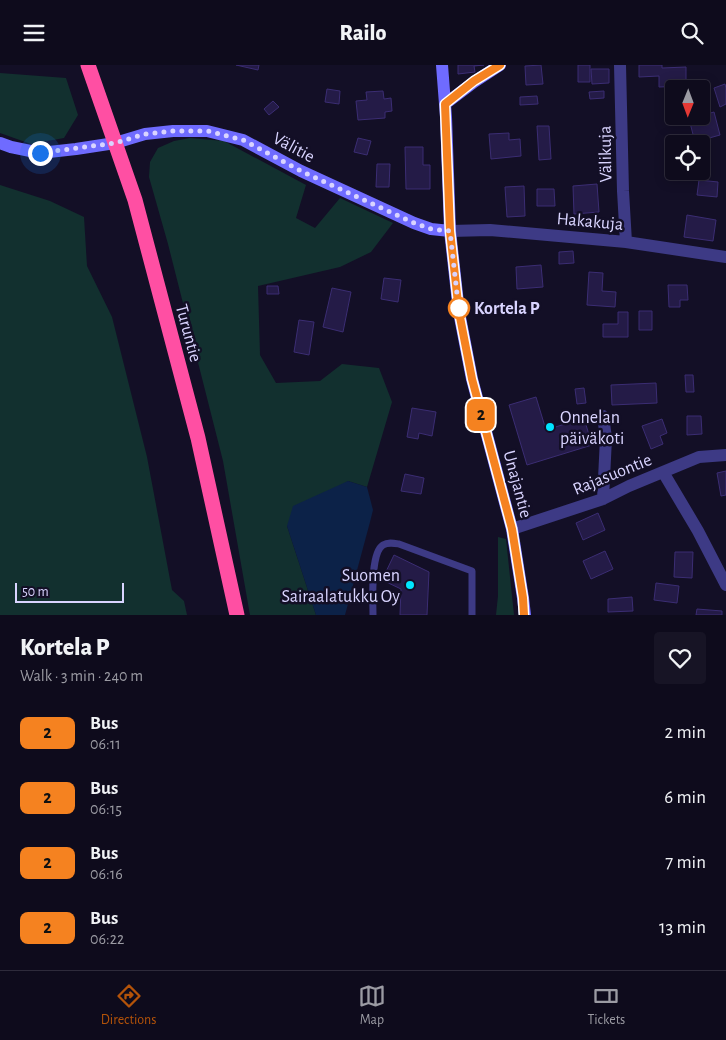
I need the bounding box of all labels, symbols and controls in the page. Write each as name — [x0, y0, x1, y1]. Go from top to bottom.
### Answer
icon: menu — [20, 19, 48, 47]
icon: search — [678, 19, 706, 47]
text: Railo — [340, 22, 386, 44]
north arrow — [665, 80, 710, 125]
map controls — [665, 80, 710, 180]
street label: Välikuja — [597, 125, 615, 183]
street label: Välitie — [270, 129, 317, 166]
button: locate — [665, 135, 710, 180]
your location — [28, 141, 53, 166]
street label: Hakakuja — [556, 210, 624, 234]
marker: Kortela P — [448, 297, 470, 319]
place label: Kortela P — [474, 300, 540, 318]
street label: Turuntie — [172, 302, 204, 364]
line badge: 2 — [465, 399, 497, 431]
text: 2 — [477, 406, 485, 424]
place label: Onnelan päiväkoti — [560, 409, 624, 448]
marker: Onnelan päiväkoti — [544, 421, 556, 433]
street label: Unajantie — [499, 449, 535, 520]
street label: Rajasuontie — [570, 451, 654, 499]
place label: Suomen Sairaalatukku Oy — [282, 567, 400, 606]
marker: Suomen Sairaalatukku Oy — [404, 579, 416, 591]
scale bar — [15, 580, 124, 603]
text: 50 m — [22, 585, 49, 599]
button: heart — [654, 632, 706, 684]
text: Kortela P — [20, 636, 110, 660]
text: Walk · 3 min · 240 m — [20, 668, 143, 684]
text: Bus — [90, 714, 118, 733]
text: 2 min — [665, 723, 706, 742]
text: 2 — [43, 724, 52, 742]
text: 06:11 — [90, 736, 121, 752]
text: Bus — [90, 779, 118, 798]
text: 6 min — [664, 788, 706, 807]
text: 2 — [43, 789, 52, 807]
text: 06:15 — [90, 801, 122, 817]
text: Bus — [90, 844, 118, 863]
text: 7 min — [665, 853, 706, 872]
text: 2 — [43, 854, 52, 872]
text: 06:16 — [90, 866, 123, 882]
text: Bus — [90, 909, 118, 928]
text: 13 min — [659, 918, 706, 937]
text: 2 — [43, 919, 52, 937]
text: 06:22 — [90, 931, 124, 947]
tab: Directions — [101, 982, 157, 1029]
tab: Map — [358, 982, 386, 1029]
tab: Tickets — [587, 982, 625, 1029]

